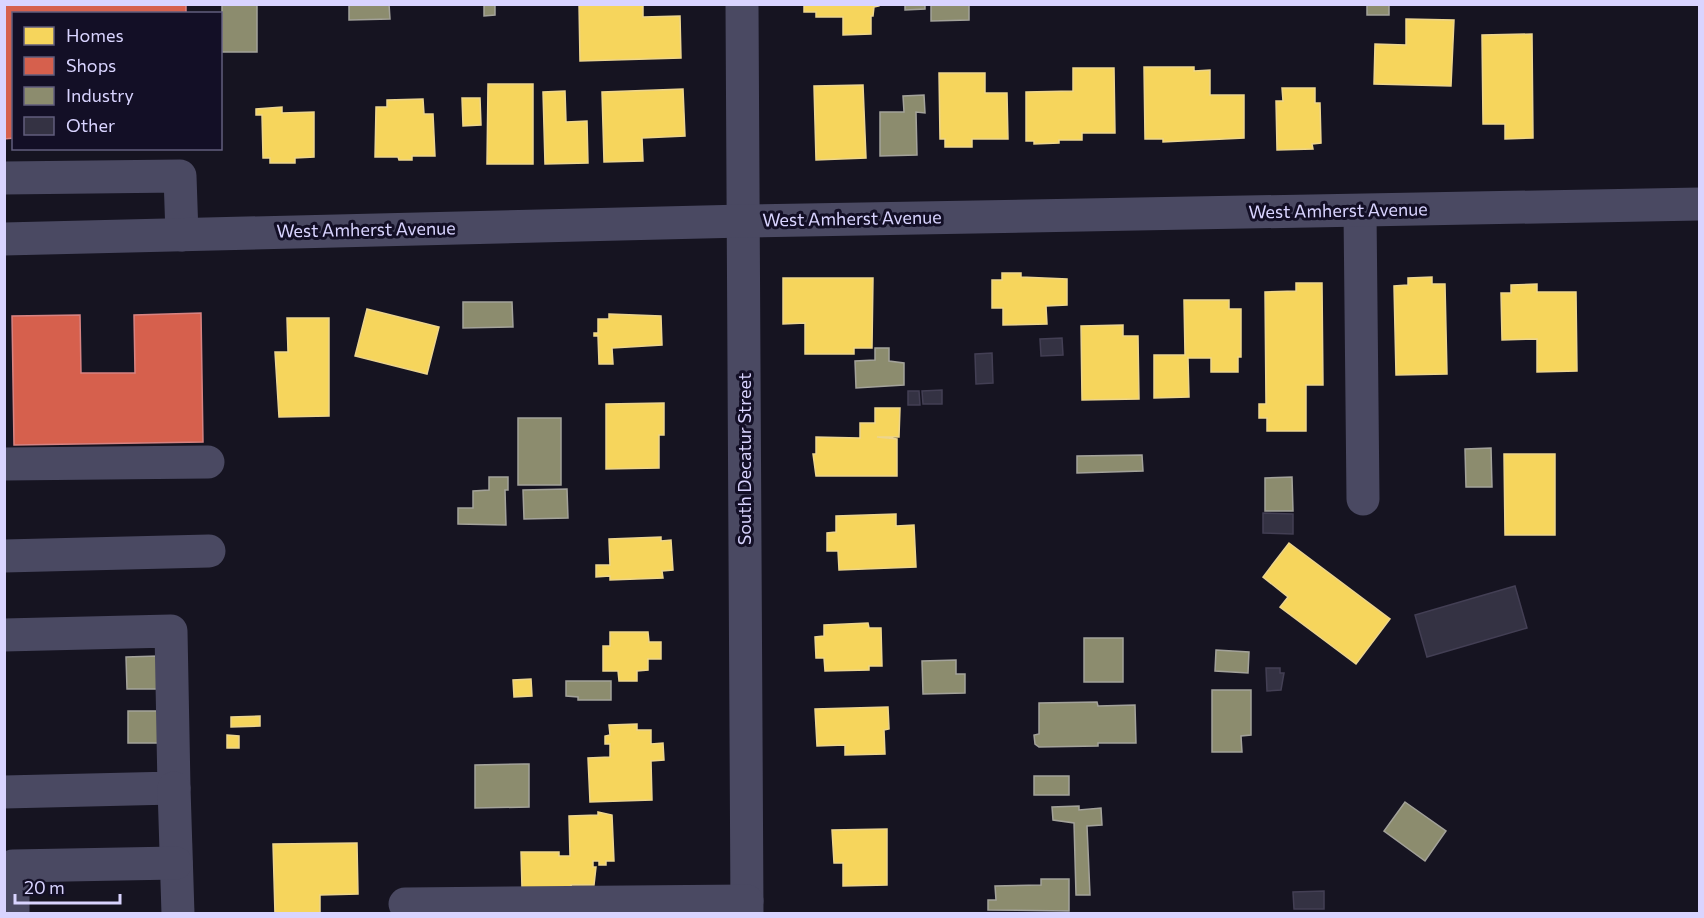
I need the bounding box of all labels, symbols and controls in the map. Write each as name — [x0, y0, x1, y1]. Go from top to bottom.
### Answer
legend — [12, 12, 222, 150]
text: Homes — [66, 24, 124, 46]
text: Shops — [66, 54, 116, 76]
text: Industry — [66, 84, 134, 106]
text: Other — [66, 114, 115, 136]
street label: West Amherst Avenue — [1248, 197, 1428, 223]
street label: West Amherst Avenue — [762, 205, 942, 231]
street label: West Amherst Avenue — [276, 216, 456, 242]
street label: South Decatur Street — [733, 373, 755, 545]
scale bar — [15, 867, 120, 905]
text: 20 m — [24, 876, 65, 898]

